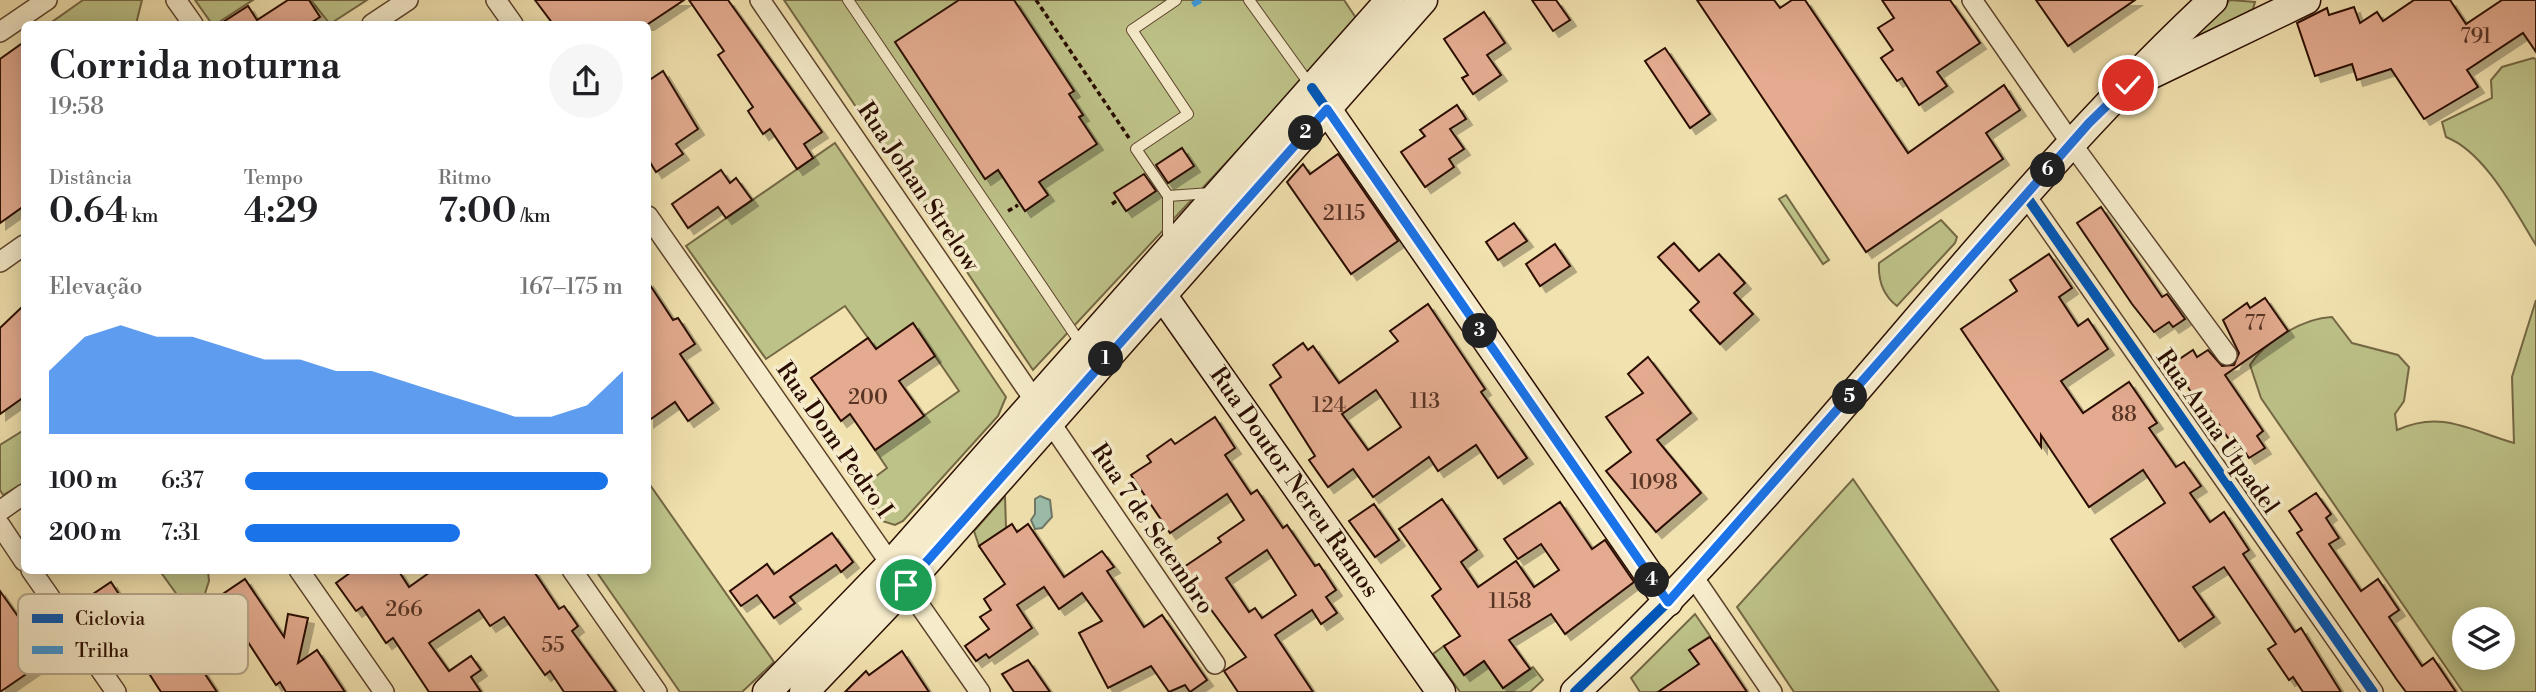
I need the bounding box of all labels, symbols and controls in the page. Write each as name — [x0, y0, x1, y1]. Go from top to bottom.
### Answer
house number: 791 — [2460, 24, 2492, 50]
text: Corrida noturna — [49, 43, 341, 90]
button: share — [549, 44, 623, 118]
pin — [2098, 55, 2158, 115]
icon: check — [2109, 66, 2147, 104]
text: 19:58 — [49, 93, 104, 121]
street label: Rua Johan Strelow — [850, 97, 987, 279]
pin: 2 — [1288, 116, 1324, 150]
text: 2 — [1300, 120, 1311, 144]
pin: 6 — [2030, 152, 2066, 188]
text: 6 — [2042, 157, 2053, 181]
text: Distância — [49, 166, 132, 190]
text: Tempo — [244, 166, 303, 190]
text: Ritmo — [438, 166, 492, 190]
text: 0.64 — [49, 190, 128, 233]
text: 4:29 — [244, 190, 318, 233]
text: 7:00 — [438, 190, 516, 233]
house number: 2115 — [1323, 201, 1365, 227]
text: km — [128, 204, 158, 228]
text: /km — [516, 204, 551, 228]
text: Elevação — [49, 273, 142, 301]
text: 167–175 m — [520, 273, 623, 301]
house number: 77 — [2244, 311, 2266, 337]
pin: 3 — [1462, 314, 1498, 348]
text: 3 — [1474, 318, 1485, 342]
pin: 1 — [1088, 342, 1124, 376]
street label: Rua Anna Utpadel — [2149, 344, 2285, 520]
text: 1 — [1101, 346, 1110, 370]
street label: Rua Dom Pedro I — [769, 356, 899, 524]
street label: Rua Doutor Nereu Ramos — [1202, 361, 1385, 604]
pin: 5 — [1832, 380, 1868, 414]
text: 5 — [1844, 384, 1855, 408]
house number: 200 — [848, 385, 888, 411]
house number: 113 — [1410, 389, 1440, 415]
house number: 124 — [1312, 393, 1346, 419]
house number: 88 — [2111, 402, 2137, 428]
street label: Rua 7 de Setembro — [1084, 438, 1220, 620]
text: 100 m — [49, 467, 117, 495]
text: 6:37 — [161, 467, 204, 495]
house number: 1098 — [1630, 470, 1678, 496]
text: 200 m — [49, 519, 121, 547]
text: 7:31 — [161, 519, 200, 547]
pin — [876, 555, 936, 615]
pin: 4 — [1634, 562, 1670, 598]
icon: arrive — [887, 566, 925, 604]
text: 4 — [1645, 567, 1658, 591]
house number: 1158 — [1488, 589, 1532, 615]
legend — [18, 594, 248, 674]
house number: 266 — [385, 597, 423, 623]
text: Ciclovia — [75, 607, 145, 631]
map controls — [2452, 607, 2515, 670]
button: layers — [2452, 607, 2515, 670]
house number: 55 — [541, 633, 565, 659]
text: Trilha — [75, 639, 129, 663]

